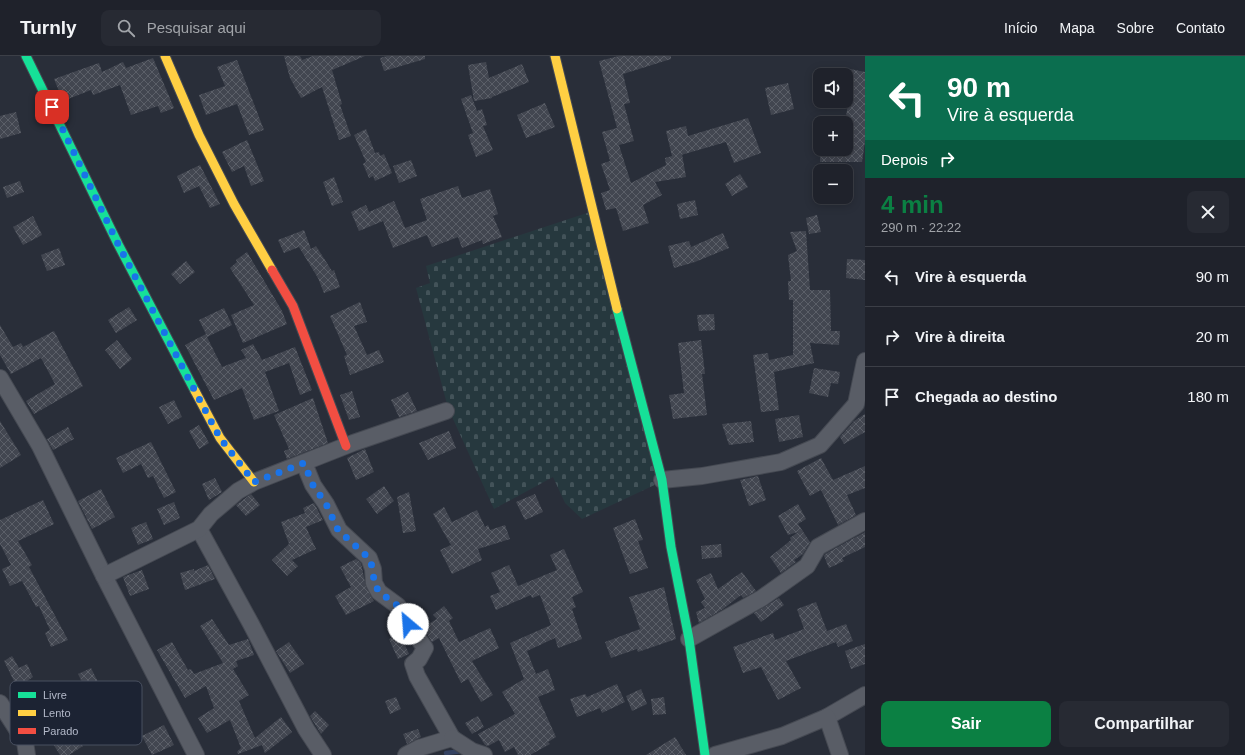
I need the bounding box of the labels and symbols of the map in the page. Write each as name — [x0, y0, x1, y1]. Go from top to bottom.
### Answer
pin — [35, 90, 69, 124]
position arrow — [387, 603, 429, 645]
legend — [10, 681, 142, 745]
text: Livre — [43, 689, 67, 701]
text: Lento — [43, 707, 71, 719]
text: Parado — [43, 725, 78, 737]

